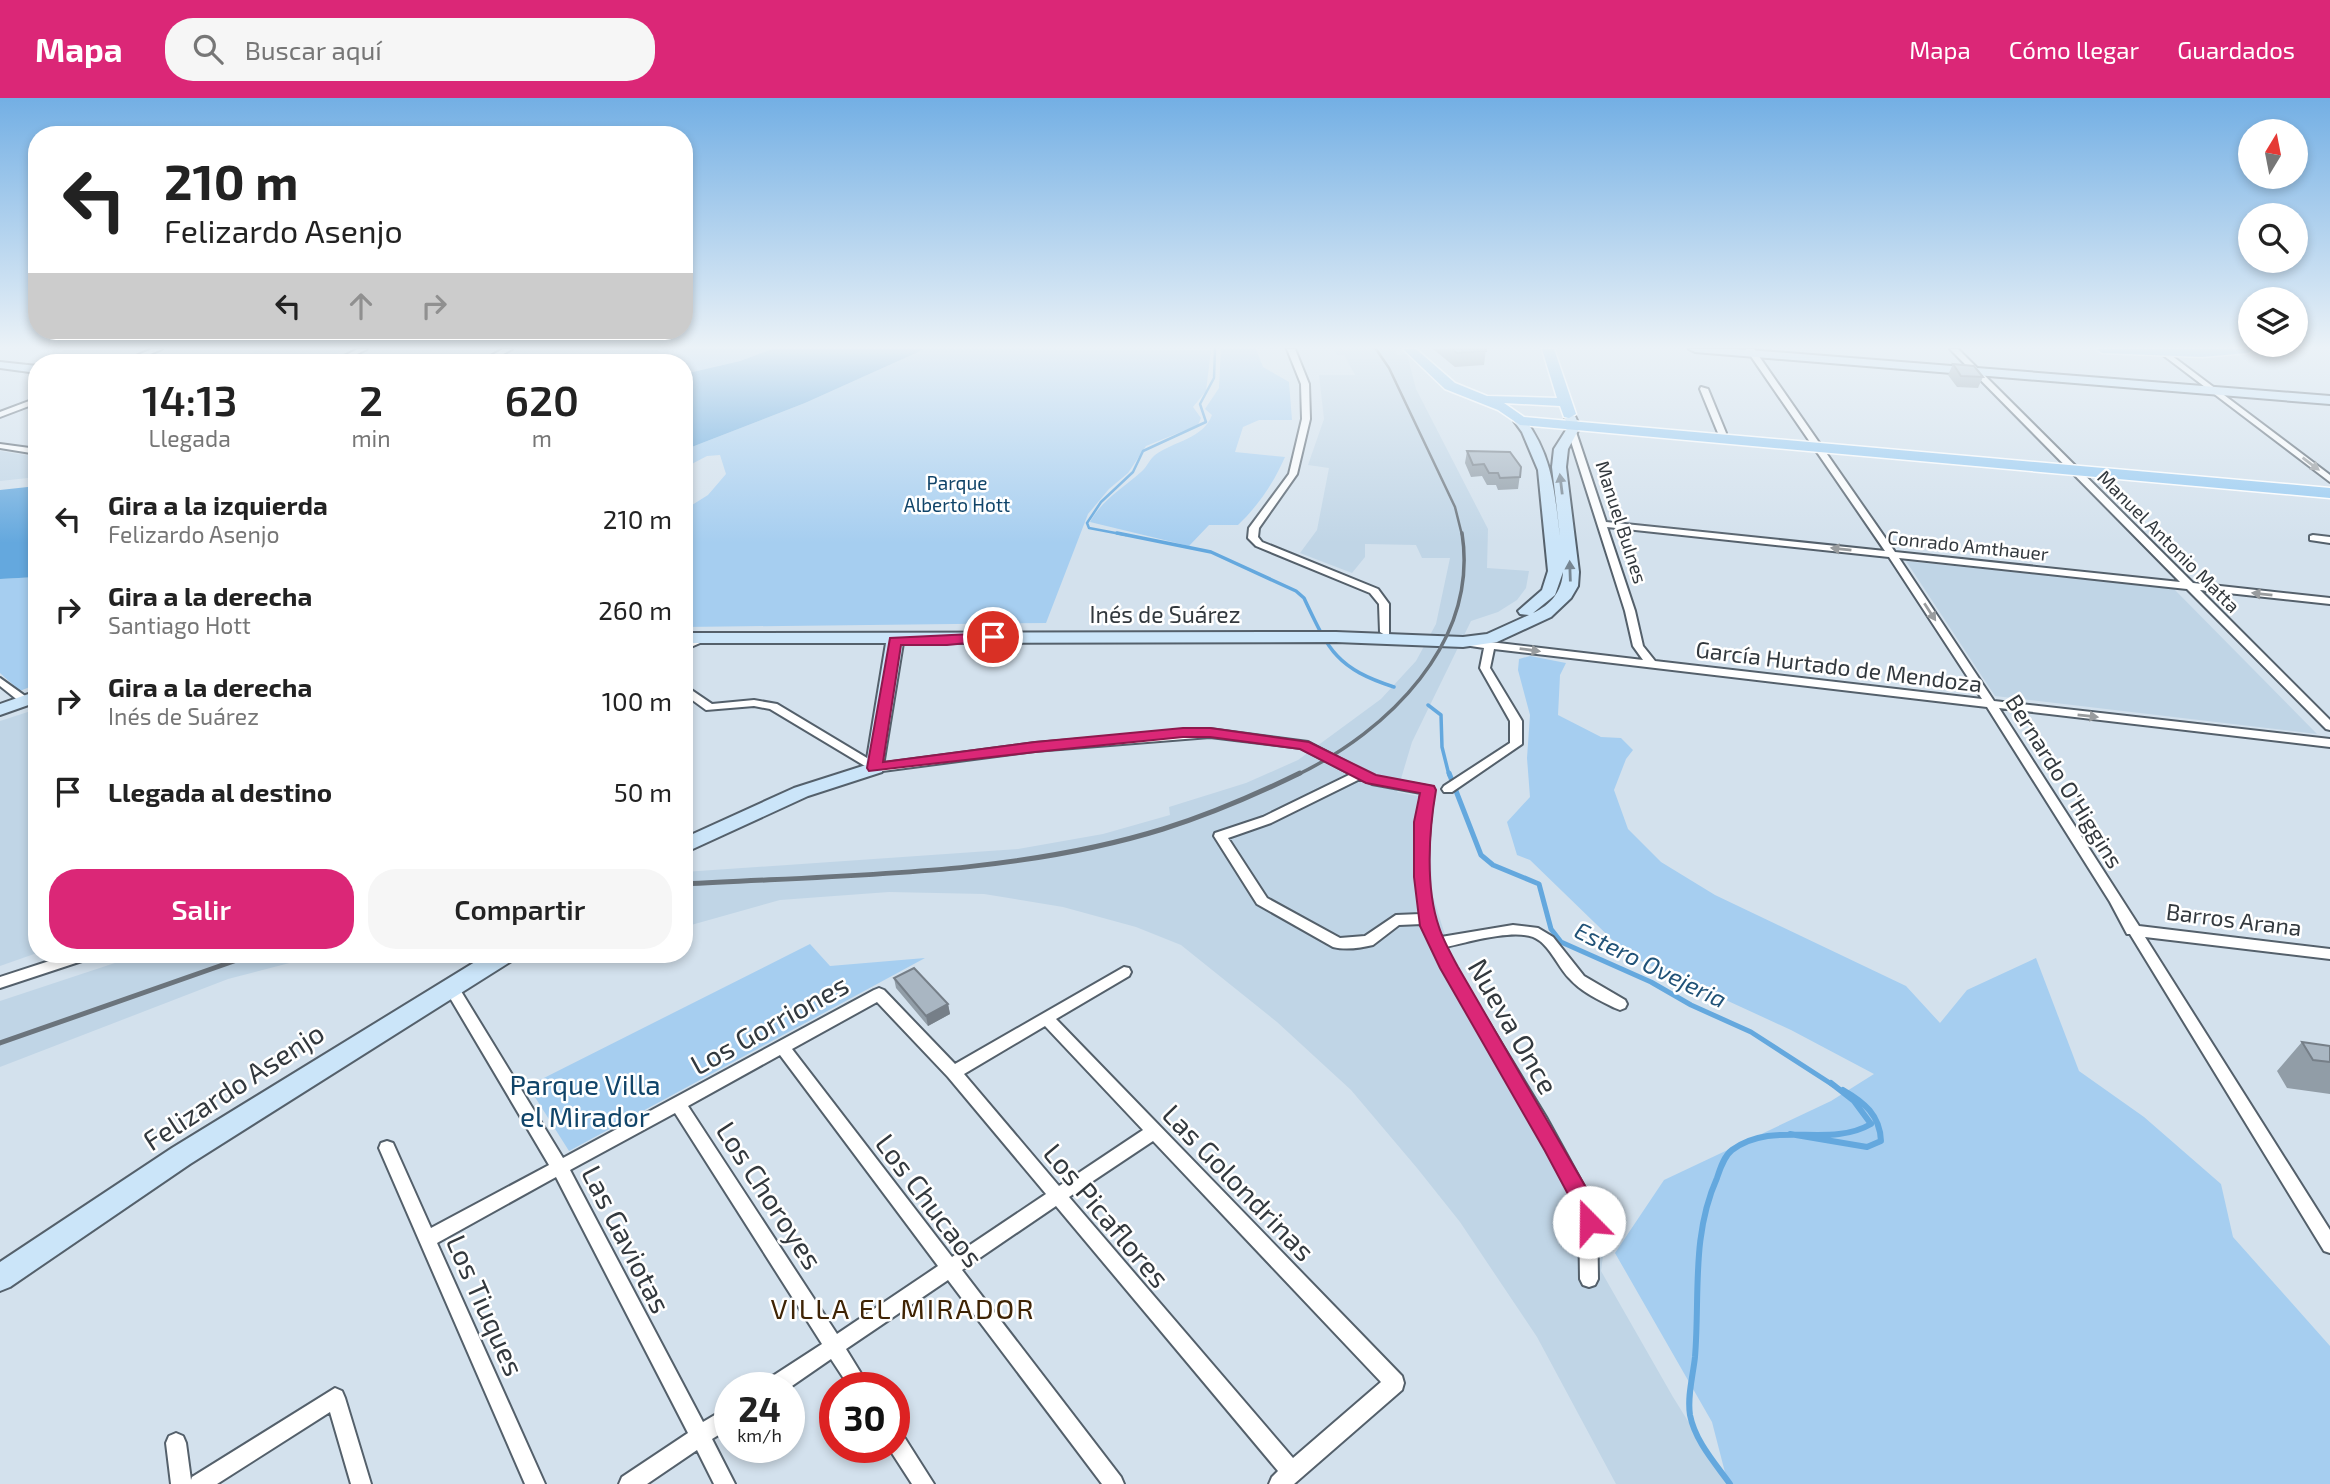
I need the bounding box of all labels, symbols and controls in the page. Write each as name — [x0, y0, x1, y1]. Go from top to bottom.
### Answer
search box — [165, 18, 655, 81]
text: Mapa — [35, 29, 123, 69]
icon: search — [189, 30, 227, 68]
text: Buscar aquí — [245, 34, 382, 65]
text: Mapa — [1909, 35, 1971, 64]
text: Cómo llegar — [2009, 35, 2139, 64]
text: Guardados — [2177, 35, 2295, 64]
north arrow — [2238, 119, 2308, 189]
map controls — [2238, 119, 2308, 357]
text: 210 m — [164, 151, 298, 210]
icon: left — [49, 154, 140, 245]
button: search — [2238, 203, 2308, 273]
text: Felizardo Asenjo — [164, 211, 403, 249]
icon: left — [269, 287, 307, 325]
icon: ahead — [342, 287, 380, 325]
icon: right — [415, 287, 453, 325]
button: layers — [2238, 287, 2308, 357]
text: 14:13 — [142, 374, 237, 424]
text: 2 — [359, 374, 383, 424]
text: 620 — [505, 374, 579, 424]
text: Llegada — [149, 424, 231, 452]
text: min — [351, 424, 391, 452]
text: m — [532, 424, 552, 452]
one-way arrow — [2301, 457, 2319, 472]
street label: Manuel Bulnes — [1591, 458, 1653, 586]
street label: Manuel Antonio Matta — [2093, 465, 2245, 617]
park label: Parque Alberto Hott — [904, 471, 1010, 516]
one-way arrow — [1555, 473, 1566, 495]
text: Gira a la izquierda — [108, 489, 328, 520]
icon: left — [49, 500, 87, 538]
text: 210 m — [603, 503, 672, 534]
text: Felizardo Asenjo — [108, 520, 280, 548]
street label: Conrado Amthauer — [1886, 525, 2050, 565]
one-way arrow — [1830, 544, 1852, 555]
one-way arrow — [1565, 560, 1576, 582]
text: Gira a la derecha — [108, 580, 312, 611]
one-way arrow — [2251, 588, 2273, 599]
icon: right — [49, 591, 87, 629]
text: 260 m — [598, 594, 672, 625]
street label: Inés de Suárez — [1090, 600, 1240, 628]
one-way arrow — [1923, 602, 1936, 622]
pin — [963, 607, 1023, 667]
text: Santiago Hott — [108, 611, 251, 639]
icon: arrive — [974, 618, 1012, 656]
street label: García Hurtado de Mendoza — [1694, 635, 1984, 697]
one-way arrow — [1519, 645, 1541, 656]
text: Gira a la derecha — [108, 671, 312, 702]
icon: right — [49, 682, 87, 720]
text: 100 m — [602, 685, 672, 716]
street label: Bernardo O'Higgins — [2000, 689, 2130, 873]
text: Inés de Suárez — [108, 702, 259, 730]
one-way arrow — [2078, 711, 2100, 722]
icon: arrive — [49, 773, 87, 811]
text: Llegada al destino — [108, 776, 332, 807]
text: 50 m — [614, 776, 672, 807]
button: Salir — [49, 869, 354, 949]
button: Compartir — [368, 869, 672, 949]
street label: Barros Arana — [2165, 897, 2303, 941]
water label: Estero Ovejeria — [1570, 915, 1732, 1013]
street label: Nueva Once — [1462, 952, 1566, 1100]
street label: Los Gorriones — [684, 967, 854, 1081]
street label: Felizardo Asenjo — [136, 1015, 330, 1157]
park label: Parque Villa el Mirador — [509, 1067, 661, 1133]
street label: Las Golondrinas — [1156, 1097, 1322, 1267]
street label: Los Choroyes — [710, 1115, 830, 1275]
street label: Los Chucaos — [869, 1127, 991, 1273]
street label: Los Picaflores — [1037, 1136, 1177, 1294]
street label: Las Gaviotas — [575, 1160, 679, 1318]
position arrow — [1552, 1185, 1626, 1259]
street label: Los Tiuques — [440, 1229, 532, 1381]
district label: VILLA EL MIRADOR — [770, 1291, 1036, 1325]
speed limit sign: 30 — [819, 1372, 910, 1463]
text: 24 — [738, 1387, 781, 1429]
text: km/h — [737, 1424, 782, 1446]

